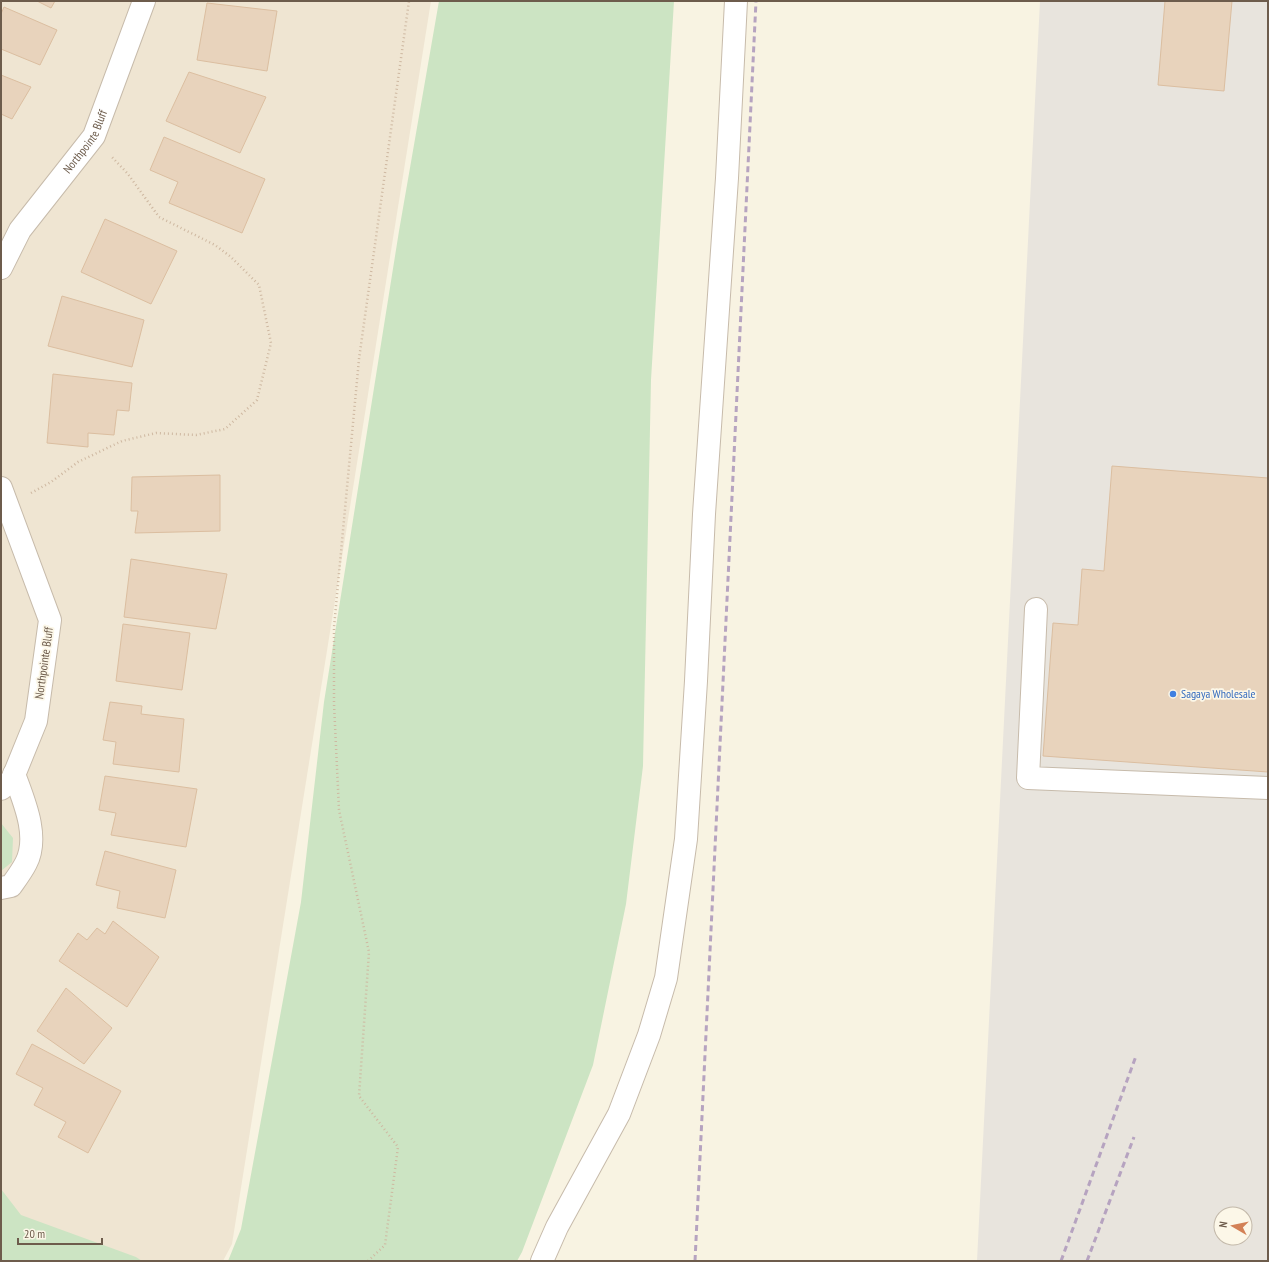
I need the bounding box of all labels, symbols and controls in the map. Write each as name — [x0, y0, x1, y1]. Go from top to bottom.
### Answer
street label: Northpointe Bluff — [60, 107, 110, 176]
street label: Northpointe Bluff — [31, 625, 56, 700]
place label: Sagaya Wholesale — [1181, 686, 1256, 701]
marker: Sagaya Wholesale — [1168, 689, 1178, 699]
north arrow — [1213, 1206, 1253, 1246]
scale bar — [18, 1220, 102, 1246]
text: N — [1216, 1220, 1231, 1228]
text: 20 m — [24, 1226, 45, 1241]

